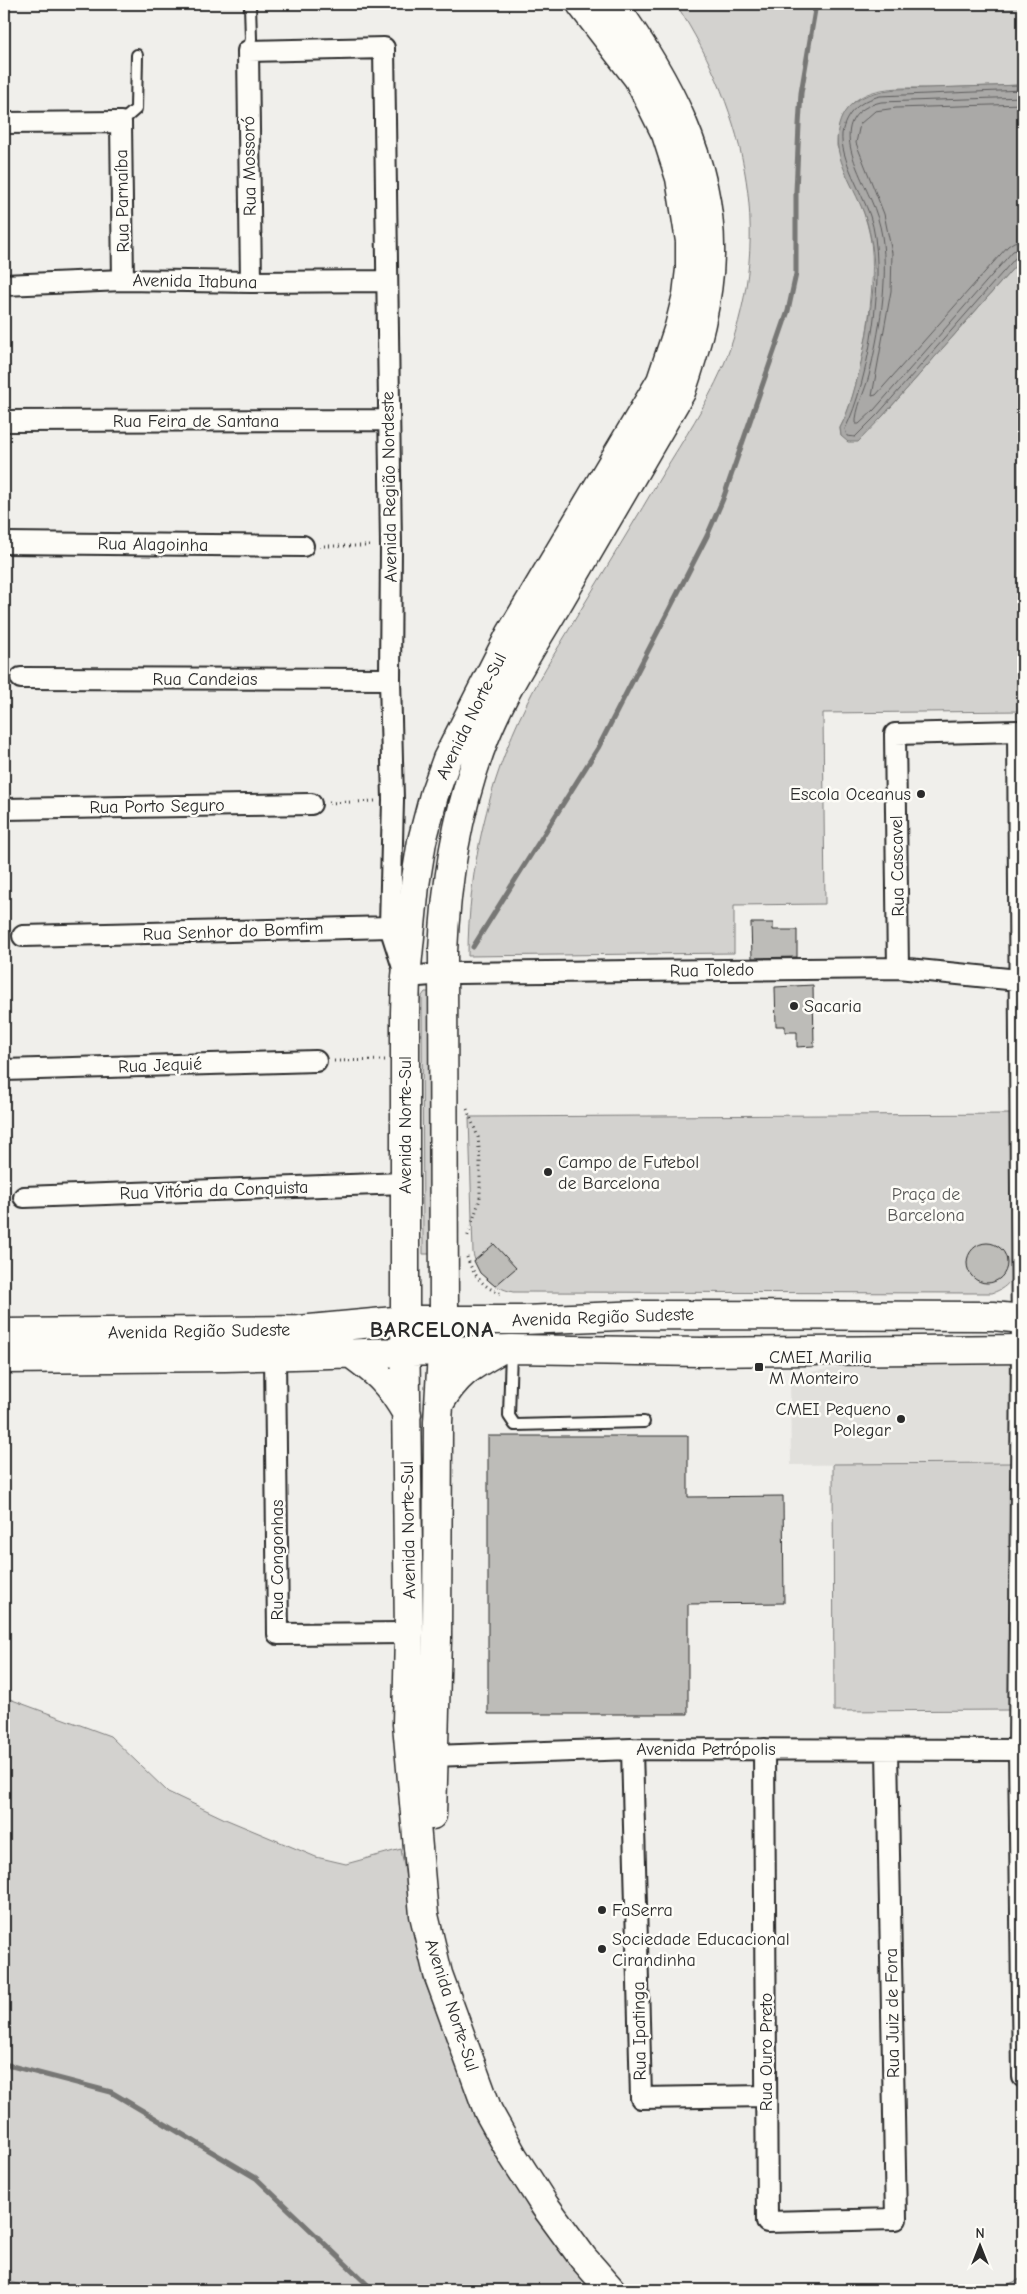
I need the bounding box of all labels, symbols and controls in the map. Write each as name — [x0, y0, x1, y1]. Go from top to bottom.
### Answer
street label: Rua Mossoró — [238, 116, 261, 216]
street label: Rua Parnaíba — [111, 149, 134, 253]
street label: Avenida Itabuna — [133, 270, 257, 293]
street label: Avenida Região Nordeste — [377, 391, 402, 583]
street label: Rua Feira de Santana — [113, 411, 279, 432]
street label: Rua Alagoinha — [97, 533, 209, 556]
street label: Avenida Norte-Sul — [432, 650, 511, 783]
street label: Rua Candeias — [153, 669, 257, 690]
place label: Escola Oceanus — [790, 784, 911, 805]
marker: Escola Oceanus — [915, 788, 927, 800]
street label: Rua Porto Seguro — [89, 795, 225, 818]
street label: Rua Cascavel — [886, 815, 909, 917]
street label: Rua Senhor do Bomfim — [142, 918, 324, 945]
street label: Rua Toledo — [670, 959, 754, 982]
place label: Sacaria — [804, 996, 862, 1017]
marker: Sacaria — [788, 1000, 800, 1012]
street label: Rua Jequié — [118, 1054, 202, 1077]
street label: Avenida Norte-Sul — [395, 1056, 416, 1194]
place label: Campo de Futebol de Barcelona — [558, 1152, 699, 1194]
marker: Campo de Futebol de Barcelona — [542, 1166, 554, 1178]
street label: Rua Vitória da Conquista — [119, 1177, 309, 1204]
park label: Praça de Barcelona — [887, 1184, 965, 1226]
street label: Avenida Região Sudeste — [512, 1304, 694, 1331]
district label: BARCELONA — [370, 1317, 494, 1343]
street label: Avenida Região Sudeste — [108, 1319, 290, 1344]
place label: CMEI Marilia M Monteiro — [769, 1347, 872, 1389]
marker: CMEI Marilia M Monteiro — [753, 1361, 765, 1373]
place label: CMEI Pequeno Polegar — [776, 1399, 892, 1441]
marker: CMEI Pequeno Polegar — [895, 1413, 907, 1425]
street label: Avenida Norte-Sul — [397, 1461, 420, 1599]
street label: Rua Congonhas — [267, 1499, 288, 1621]
street label: Avenida Petrópolis — [636, 1739, 776, 1760]
place label: FaSerra — [612, 1900, 673, 1921]
marker: FaSerra — [596, 1904, 608, 1916]
place label: Sociedade Educacional Cirandinha — [612, 1929, 790, 1971]
street label: Avenida Norte-Sul — [420, 1936, 483, 2074]
marker: Sociedade Educacional Cirandinha — [596, 1943, 608, 1955]
street label: Rua Juiz de Fora — [881, 1948, 904, 2078]
street label: Rua Ipatinga — [628, 1981, 651, 2081]
street label: Rua Ouro Preto — [756, 1993, 777, 2111]
north arrow — [954, 2222, 1004, 2272]
text: N — [975, 2225, 985, 2242]

